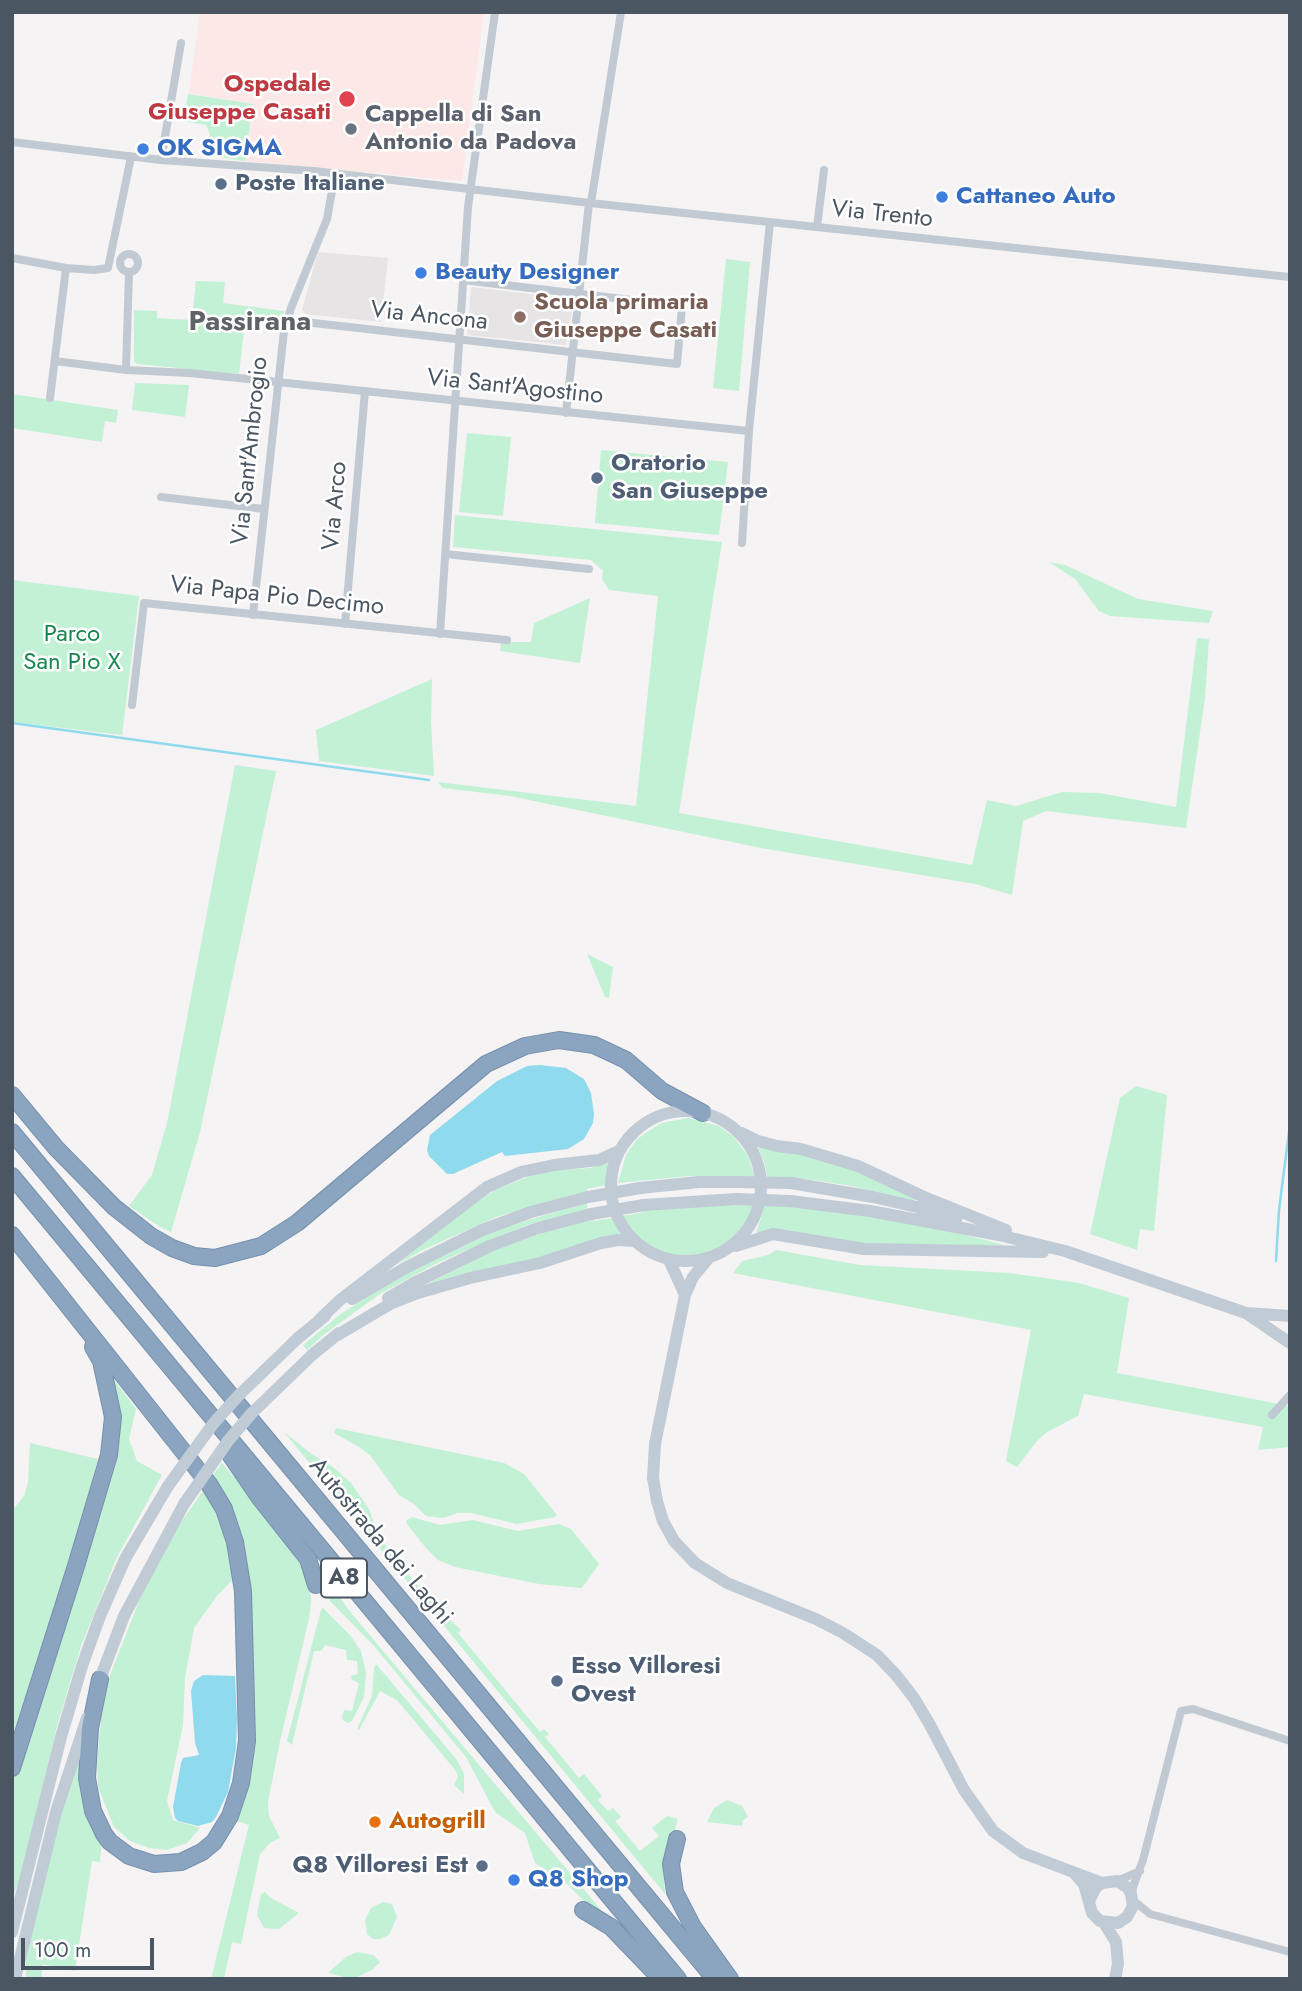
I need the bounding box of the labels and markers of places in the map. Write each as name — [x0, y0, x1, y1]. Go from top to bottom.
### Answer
place label: Ospedale Giuseppe Casati — [148, 71, 331, 127]
marker: Ospedale Giuseppe Casati — [337, 89, 357, 109]
place label: Cappella di San Antonio da Padova — [365, 101, 576, 157]
marker: Cappella di San Antonio da Padova — [343, 121, 359, 137]
place label: OK SIGMA — [157, 135, 282, 163]
marker: OK SIGMA — [135, 141, 151, 157]
place label: Poste Italiane — [235, 170, 385, 198]
marker: Poste Italiane — [213, 176, 229, 192]
place label: Cattaneo Auto — [956, 183, 1116, 211]
marker: Cattaneo Auto — [934, 189, 950, 205]
place label: Beauty Designer — [435, 259, 620, 287]
marker: Beauty Designer — [413, 265, 429, 281]
place label: Scuola primaria Giuseppe Casati — [534, 289, 717, 345]
marker: Scuola primaria Giuseppe Casati — [512, 309, 528, 325]
place label: Oratorio San Giuseppe — [611, 450, 768, 506]
marker: Oratorio San Giuseppe — [589, 470, 605, 486]
place label: Esso Villoresi Ovest — [571, 1653, 721, 1709]
marker: Esso Villoresi Ovest — [549, 1673, 565, 1689]
place label: Autogrill — [389, 1808, 486, 1836]
marker: Autogrill — [367, 1814, 383, 1830]
place label: Q8 Villoresi Est — [293, 1852, 468, 1880]
marker: Q8 Villoresi Est — [474, 1858, 490, 1874]
place label: Q8 Shop — [528, 1866, 629, 1894]
marker: Q8 Shop — [506, 1872, 522, 1888]

